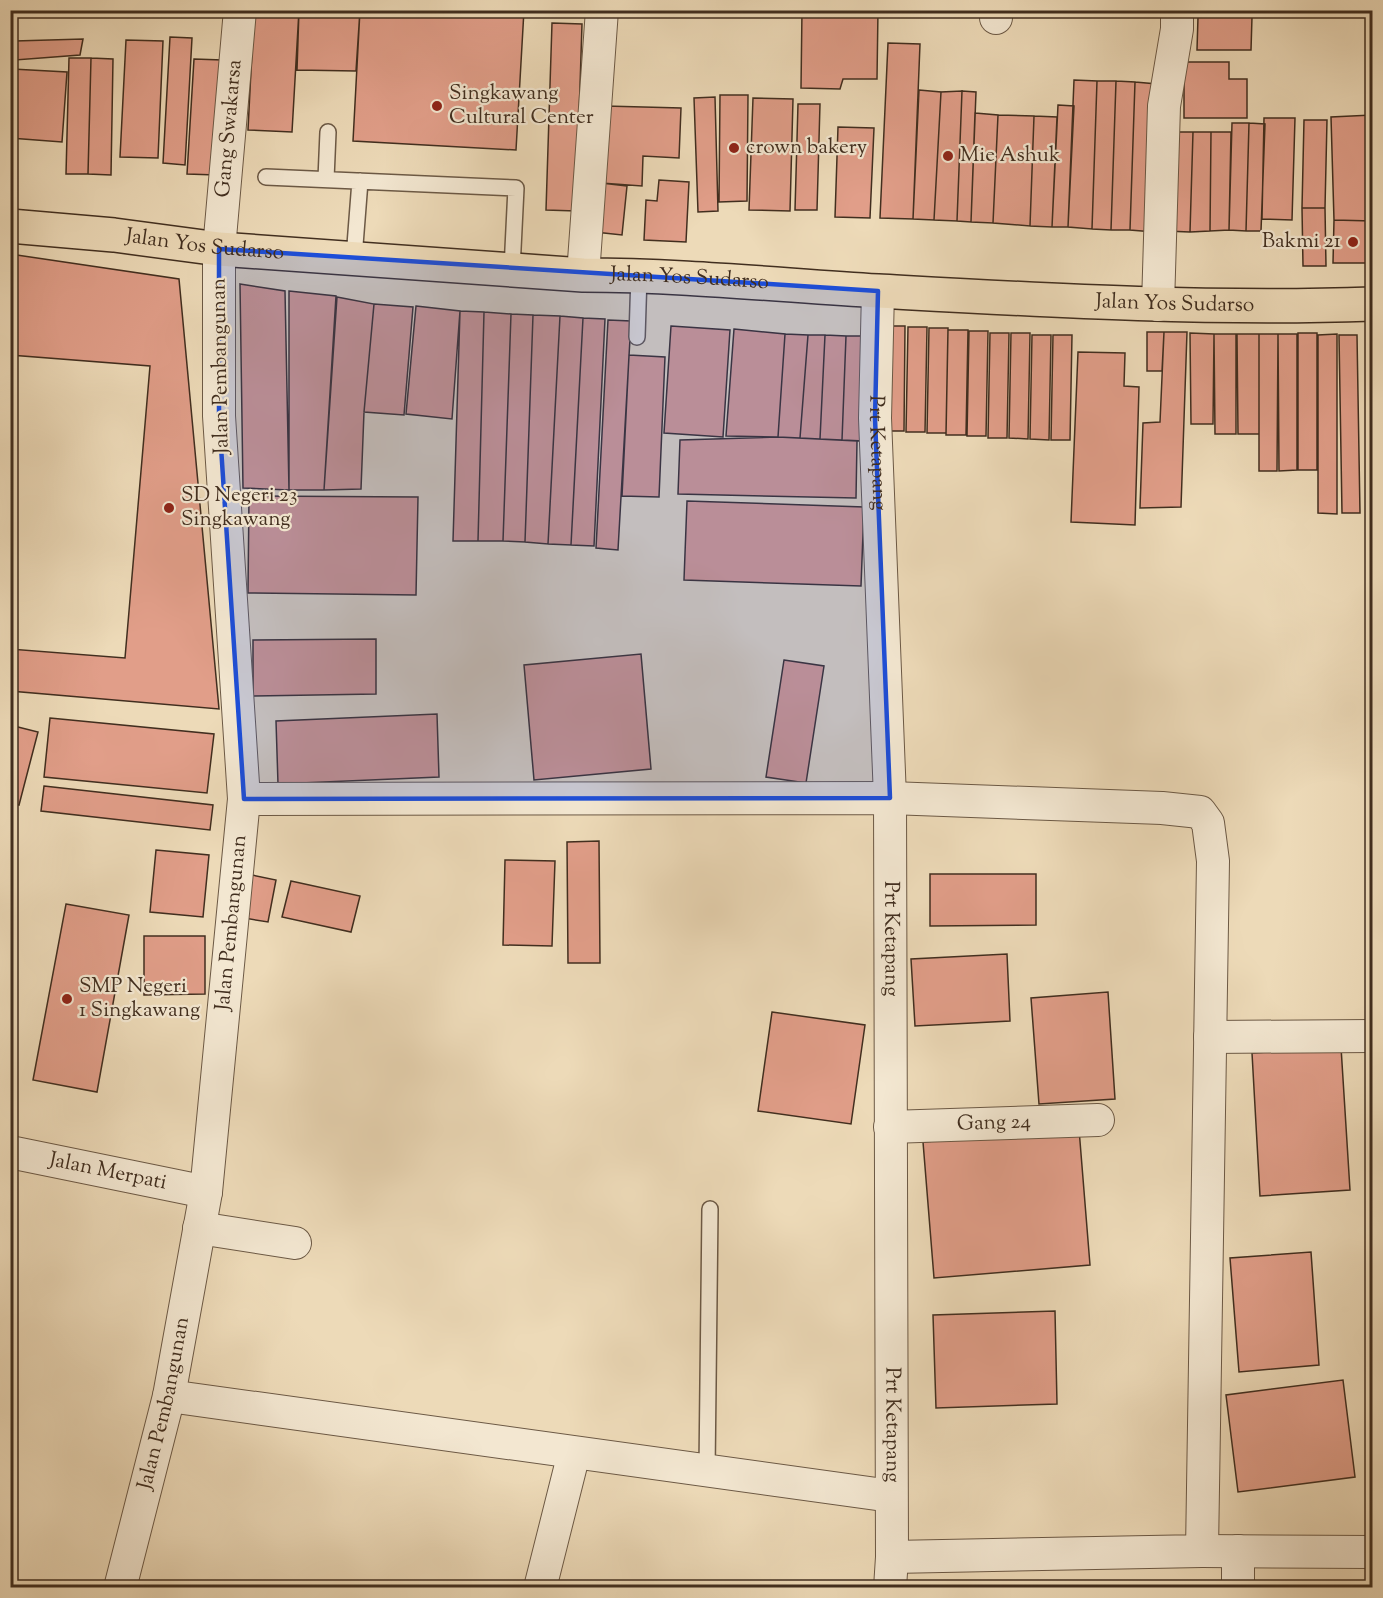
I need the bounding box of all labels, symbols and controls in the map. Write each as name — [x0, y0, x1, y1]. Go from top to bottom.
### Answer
street label: Gang Swakarsa — [209, 58, 251, 199]
place label: Singkawang Cultural Center — [449, 79, 594, 133]
marker: Singkawang Cultural Center — [430, 99, 444, 113]
place label: crown bakery — [746, 133, 868, 163]
marker: crown bakery — [727, 141, 741, 155]
place label: Mie Ashuk — [960, 141, 1061, 171]
marker: Mie Ashuk — [941, 149, 955, 163]
street label: Jalan Yos Sudarso — [123, 222, 285, 269]
place label: Bakmi 21 — [1262, 227, 1341, 257]
marker: Bakmi 21 — [1346, 235, 1360, 249]
street label: Jalan Yos Sudarso — [609, 260, 770, 298]
street label: Jalan Pembangunan — [204, 278, 238, 455]
street label: Jalan Yos Sudarso — [1094, 287, 1254, 321]
street label: Prt Ketapang — [860, 395, 894, 511]
place label: SD Negeri 23 Singkawang — [181, 481, 297, 535]
marker: SD Negeri 23 Singkawang — [162, 501, 176, 515]
street label: Jalan Pembangunan — [209, 833, 255, 1013]
street label: Prt Ketapang — [875, 881, 906, 996]
place label: SMP Negeri 1 Singkawang — [79, 972, 200, 1026]
marker: SMP Negeri 1 Singkawang — [60, 992, 74, 1006]
street label: Gang 24 — [956, 1107, 1032, 1140]
street label: Jalan Merpati — [46, 1145, 169, 1199]
street label: Jalan Pembangunan — [130, 1315, 198, 1494]
street label: Prt Ketapang — [876, 1367, 907, 1482]

